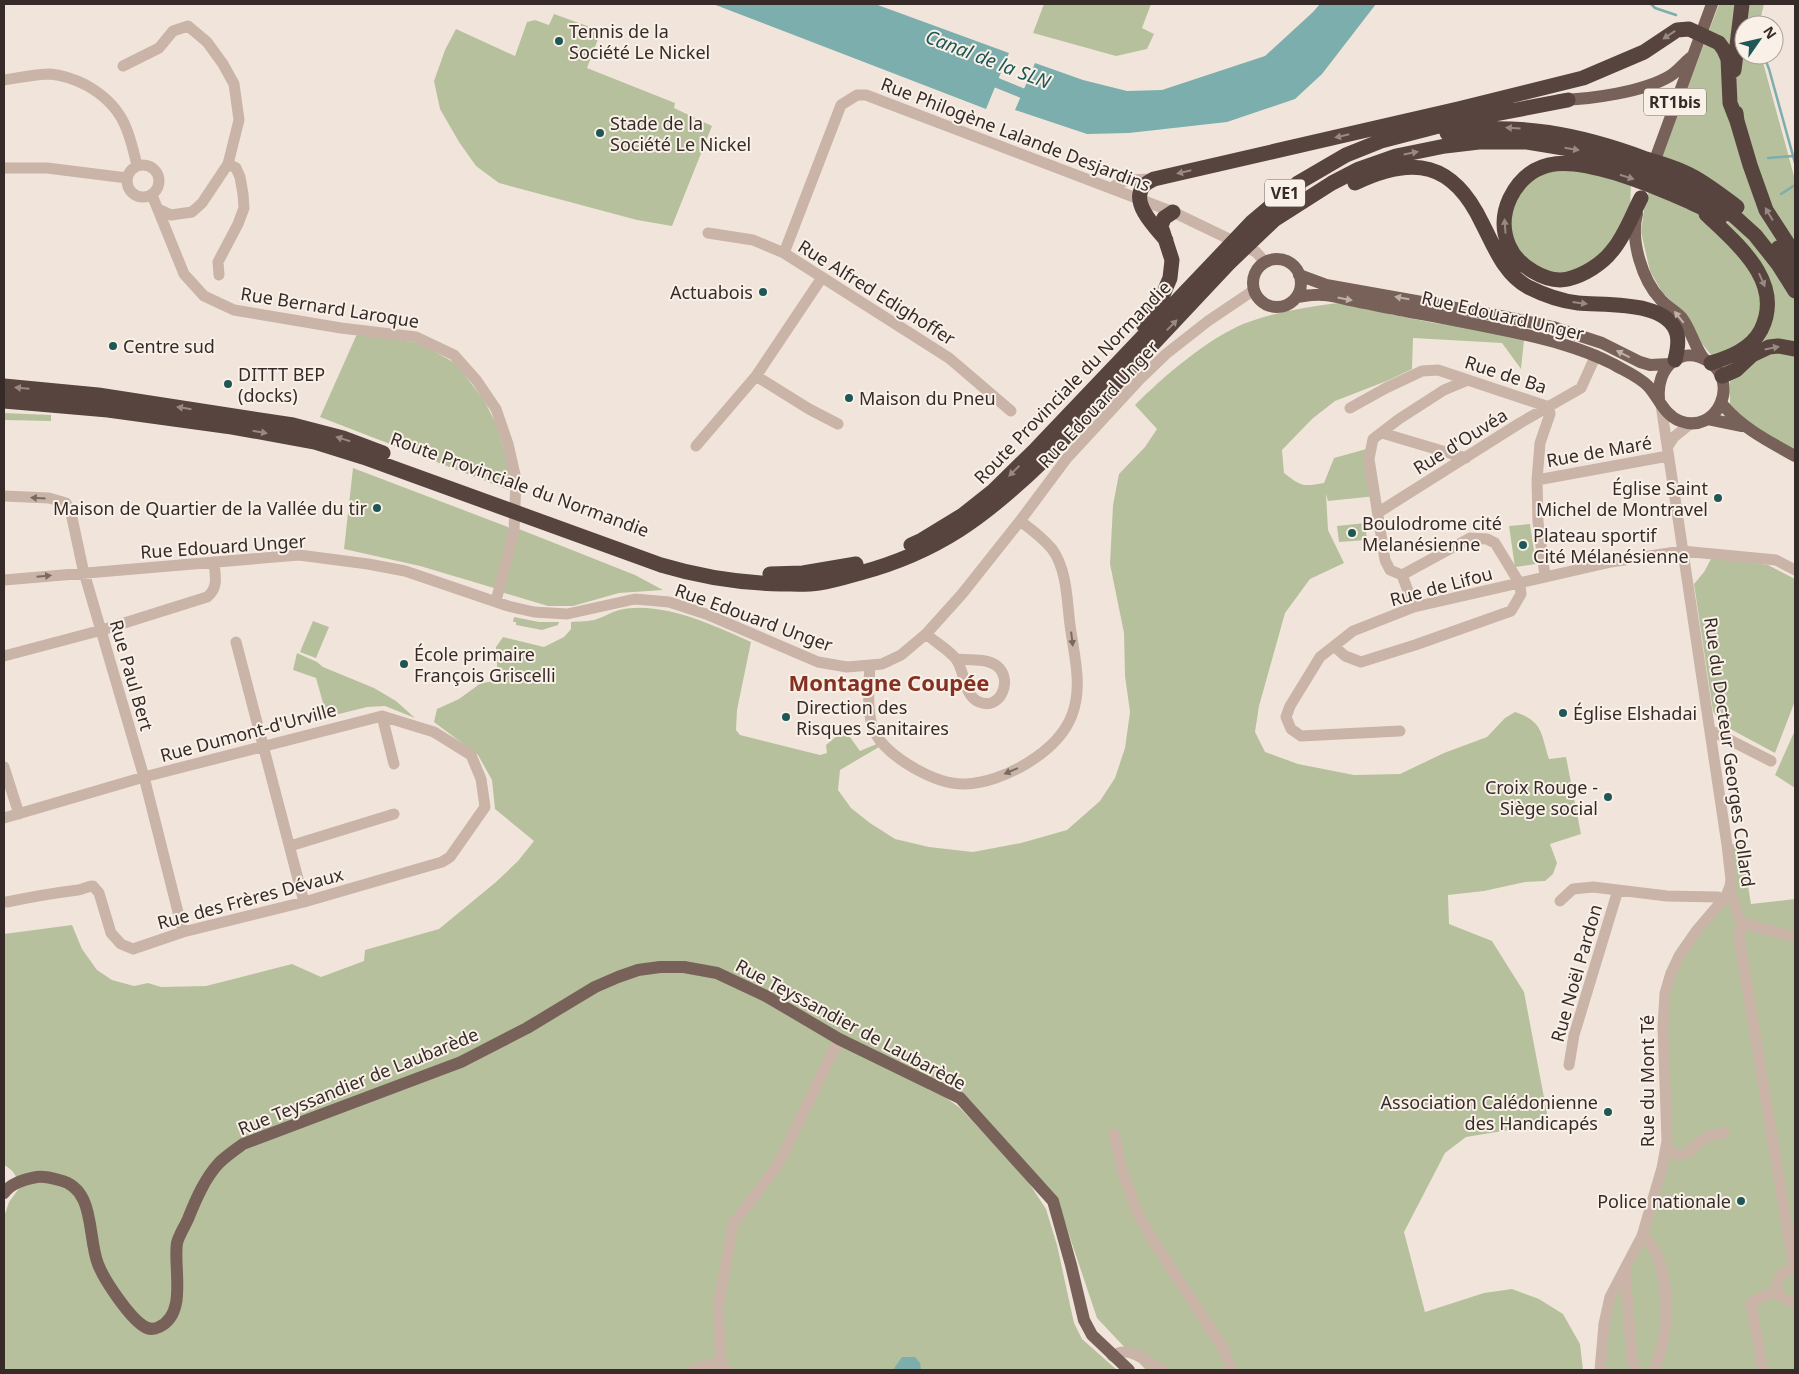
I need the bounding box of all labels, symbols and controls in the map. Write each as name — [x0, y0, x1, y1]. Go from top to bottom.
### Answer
north arrow — [1734, 15, 1784, 65]
place label: Tennis de la Société Le Nickel — [569, 19, 710, 64]
text: N — [1759, 22, 1781, 42]
water label: Canal de la SLN — [922, 23, 1055, 95]
one-way arrow — [1663, 30, 1676, 40]
marker: Tennis de la Société Le Nickel — [553, 35, 565, 47]
street label: Rue Philogène Lalande Desjardins — [878, 71, 1154, 197]
road number: RT1bis — [1644, 88, 1706, 115]
place label: Stade de la Société Le Nickel — [610, 111, 751, 156]
one-way arrow — [1505, 124, 1521, 132]
marker: Stade de la Société Le Nickel — [594, 127, 606, 139]
one-way arrow — [1334, 132, 1350, 140]
one-way arrow — [1564, 145, 1580, 153]
one-way arrow — [1403, 148, 1419, 156]
one-way arrow — [1176, 168, 1191, 176]
one-way arrow — [1620, 173, 1635, 181]
road number: VE1 — [1265, 180, 1305, 207]
one-way arrow — [1765, 207, 1773, 222]
one-way arrow — [1501, 218, 1509, 234]
street label: Rue Alfred Edighoffer — [794, 234, 961, 350]
one-way arrow — [1758, 273, 1766, 287]
street label: Route Provinciale du Normandie — [968, 275, 1176, 489]
place label: Actuabois — [670, 280, 753, 304]
street label: Rue Bernard Laroque — [239, 281, 421, 333]
street label: Rue Edouard Unger — [1419, 285, 1587, 346]
marker: Actuabois — [757, 286, 769, 298]
one-way arrow — [1394, 294, 1410, 302]
one-way arrow — [1338, 295, 1353, 303]
one-way arrow — [1572, 299, 1588, 307]
one-way arrow — [1674, 311, 1685, 324]
one-way arrow — [1166, 319, 1178, 331]
place label: Centre sud — [123, 334, 215, 358]
street label: Rue Edouard Unger — [1033, 335, 1164, 473]
marker: Centre sud — [107, 340, 119, 352]
one-way arrow — [1765, 344, 1780, 352]
street label: Rue de Ba — [1462, 349, 1550, 399]
one-way arrow — [1616, 349, 1631, 358]
place label: DITTT BEP (docks) — [238, 362, 325, 407]
marker: DITTT BEP (docks) — [222, 378, 234, 390]
one-way arrow — [14, 384, 30, 392]
place label: Maison du Pneu — [859, 386, 996, 410]
marker: Maison du Pneu — [843, 392, 855, 404]
street label: Rue d'Ouvéa — [1408, 403, 1512, 479]
one-way arrow — [175, 404, 191, 412]
street label: Route Provinciale du Normandie — [387, 426, 653, 542]
one-way arrow — [253, 429, 269, 437]
street label: Rue de Maré — [1544, 430, 1654, 472]
one-way arrow — [335, 434, 350, 442]
one-way arrow — [1008, 465, 1020, 477]
place label: Église Saint Michel de Montravel — [1536, 476, 1708, 521]
marker: Église Saint Michel de Montravel — [1712, 492, 1724, 504]
one-way arrow — [30, 494, 46, 502]
place label: Maison de Quartier de la Vallée du tir — [53, 496, 368, 520]
marker: Maison de Quartier de la Vallée du tir — [371, 502, 383, 514]
place label: Boulodrome cité Melanésienne — [1362, 511, 1502, 556]
place label: Plateau sportif Cité Mélanésienne — [1533, 523, 1689, 568]
marker: Boulodrome cité Melanésienne — [1346, 527, 1358, 539]
street label: Rue Edouard Unger — [139, 528, 307, 564]
marker: Plateau sportif Cité Mélanésienne — [1517, 539, 1529, 551]
street label: Rue de Lifou — [1387, 561, 1495, 611]
one-way arrow — [36, 572, 52, 580]
street label: Rue Edouard Unger — [672, 577, 837, 657]
street label: Rue du Docteur Georges Collard — [1699, 615, 1761, 889]
street label: Rue Paul Bert — [105, 617, 159, 734]
one-way arrow — [1068, 631, 1076, 647]
place label: École primaire François Griscelli — [414, 642, 556, 687]
marker: École primaire François Griscelli — [398, 658, 410, 670]
district label: Montagne Coupée — [789, 667, 989, 697]
place label: Direction des Risques Sanitaires — [796, 695, 949, 740]
street label: Rue Dumont-d'Urville — [157, 697, 339, 767]
place label: Église Elshadai — [1573, 701, 1697, 725]
marker: Église Elshadai — [1557, 707, 1569, 719]
marker: Direction des Risques Sanitaires — [780, 711, 792, 723]
one-way arrow — [1003, 767, 1018, 775]
place label: Croix Rouge - Siège social — [1485, 775, 1598, 820]
marker: Croix Rouge - Siège social — [1602, 791, 1614, 803]
street label: Rue des Frères Dévaux — [154, 861, 346, 934]
street label: Rue Noël Pardon — [1545, 901, 1607, 1045]
street label: Rue Teyssandier de Laubarède — [732, 953, 970, 1095]
street label: Rue du Mont Té — [1635, 1015, 1659, 1147]
street label: Rue Teyssandier de Laubarède — [234, 1022, 482, 1140]
place label: Association Calédonienne des Handicapés — [1381, 1090, 1598, 1135]
marker: Association Calédonienne des Handicapés — [1602, 1106, 1614, 1118]
place label: Police nationale — [1597, 1189, 1731, 1213]
marker: Police nationale — [1735, 1195, 1747, 1207]

